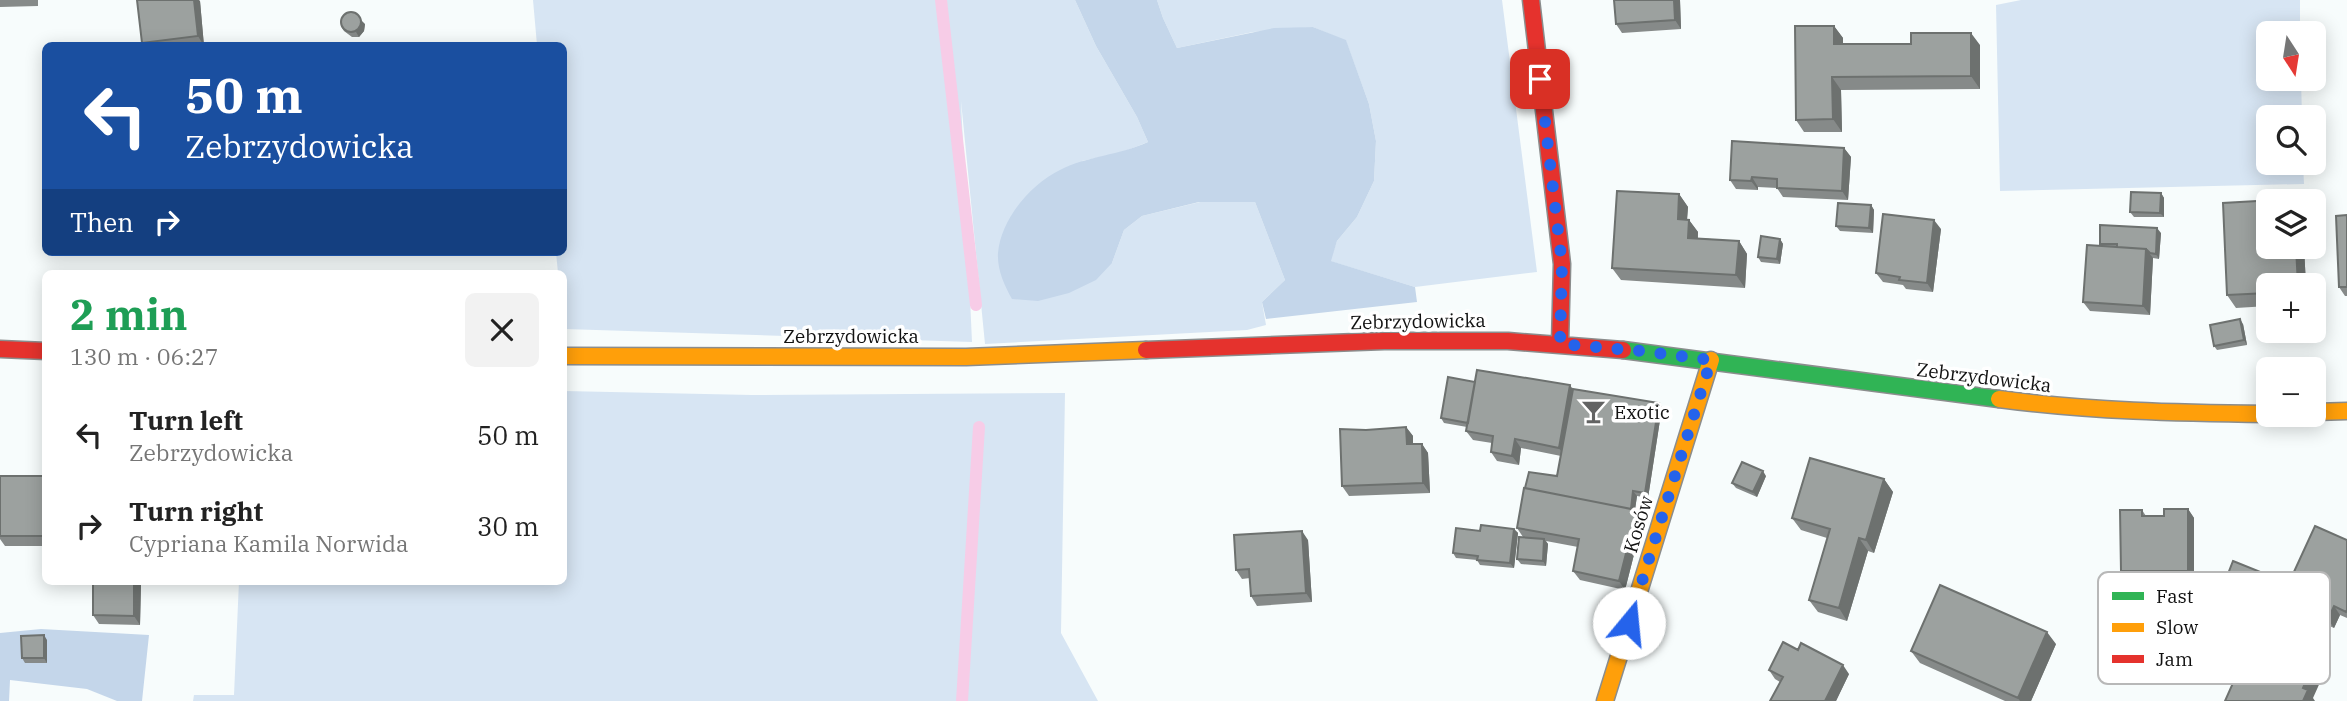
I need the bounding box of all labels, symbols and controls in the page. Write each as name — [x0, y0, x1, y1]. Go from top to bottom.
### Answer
north arrow — [2256, 21, 2326, 91]
map controls — [2256, 21, 2326, 427]
pin — [1510, 49, 1570, 109]
icon: arrive — [1521, 60, 1559, 98]
text: 50 m — [185, 63, 303, 126]
icon: left — [70, 70, 161, 161]
button: search — [2256, 105, 2326, 175]
text: Zebrzydowicka — [185, 125, 414, 167]
button: layers — [2256, 189, 2326, 259]
icon: right — [148, 203, 186, 241]
text: Then — [70, 205, 134, 239]
button: + — [2256, 273, 2326, 343]
text: 2 min — [70, 287, 188, 342]
button: close — [465, 293, 539, 367]
street label: Zebrzydowicka — [1350, 308, 1486, 334]
street label: Zebrzydowicka — [783, 324, 919, 348]
text: 130 m · 06:27 — [70, 341, 219, 371]
street label: Zebrzydowicka — [1915, 357, 2053, 397]
button: − — [2256, 357, 2326, 427]
bar icon: Exotic — [1580, 398, 1608, 426]
place label: Exotic — [1614, 400, 1670, 424]
text: Turn left — [129, 403, 243, 437]
icon: left — [70, 416, 108, 454]
text: 50 m — [477, 418, 539, 452]
text: Zebrzydowicka — [129, 437, 293, 467]
street label: Kosów — [1618, 492, 1658, 555]
text: Turn right — [129, 494, 263, 528]
icon: right — [70, 507, 108, 545]
text: 30 m — [477, 509, 539, 543]
text: Cypriana Kamila Norwida — [129, 528, 409, 558]
legend — [2098, 572, 2330, 684]
text: Fast — [2156, 584, 2194, 608]
position arrow — [1592, 586, 1666, 660]
text: Slow — [2156, 615, 2198, 639]
text: Jam — [2156, 647, 2193, 671]

